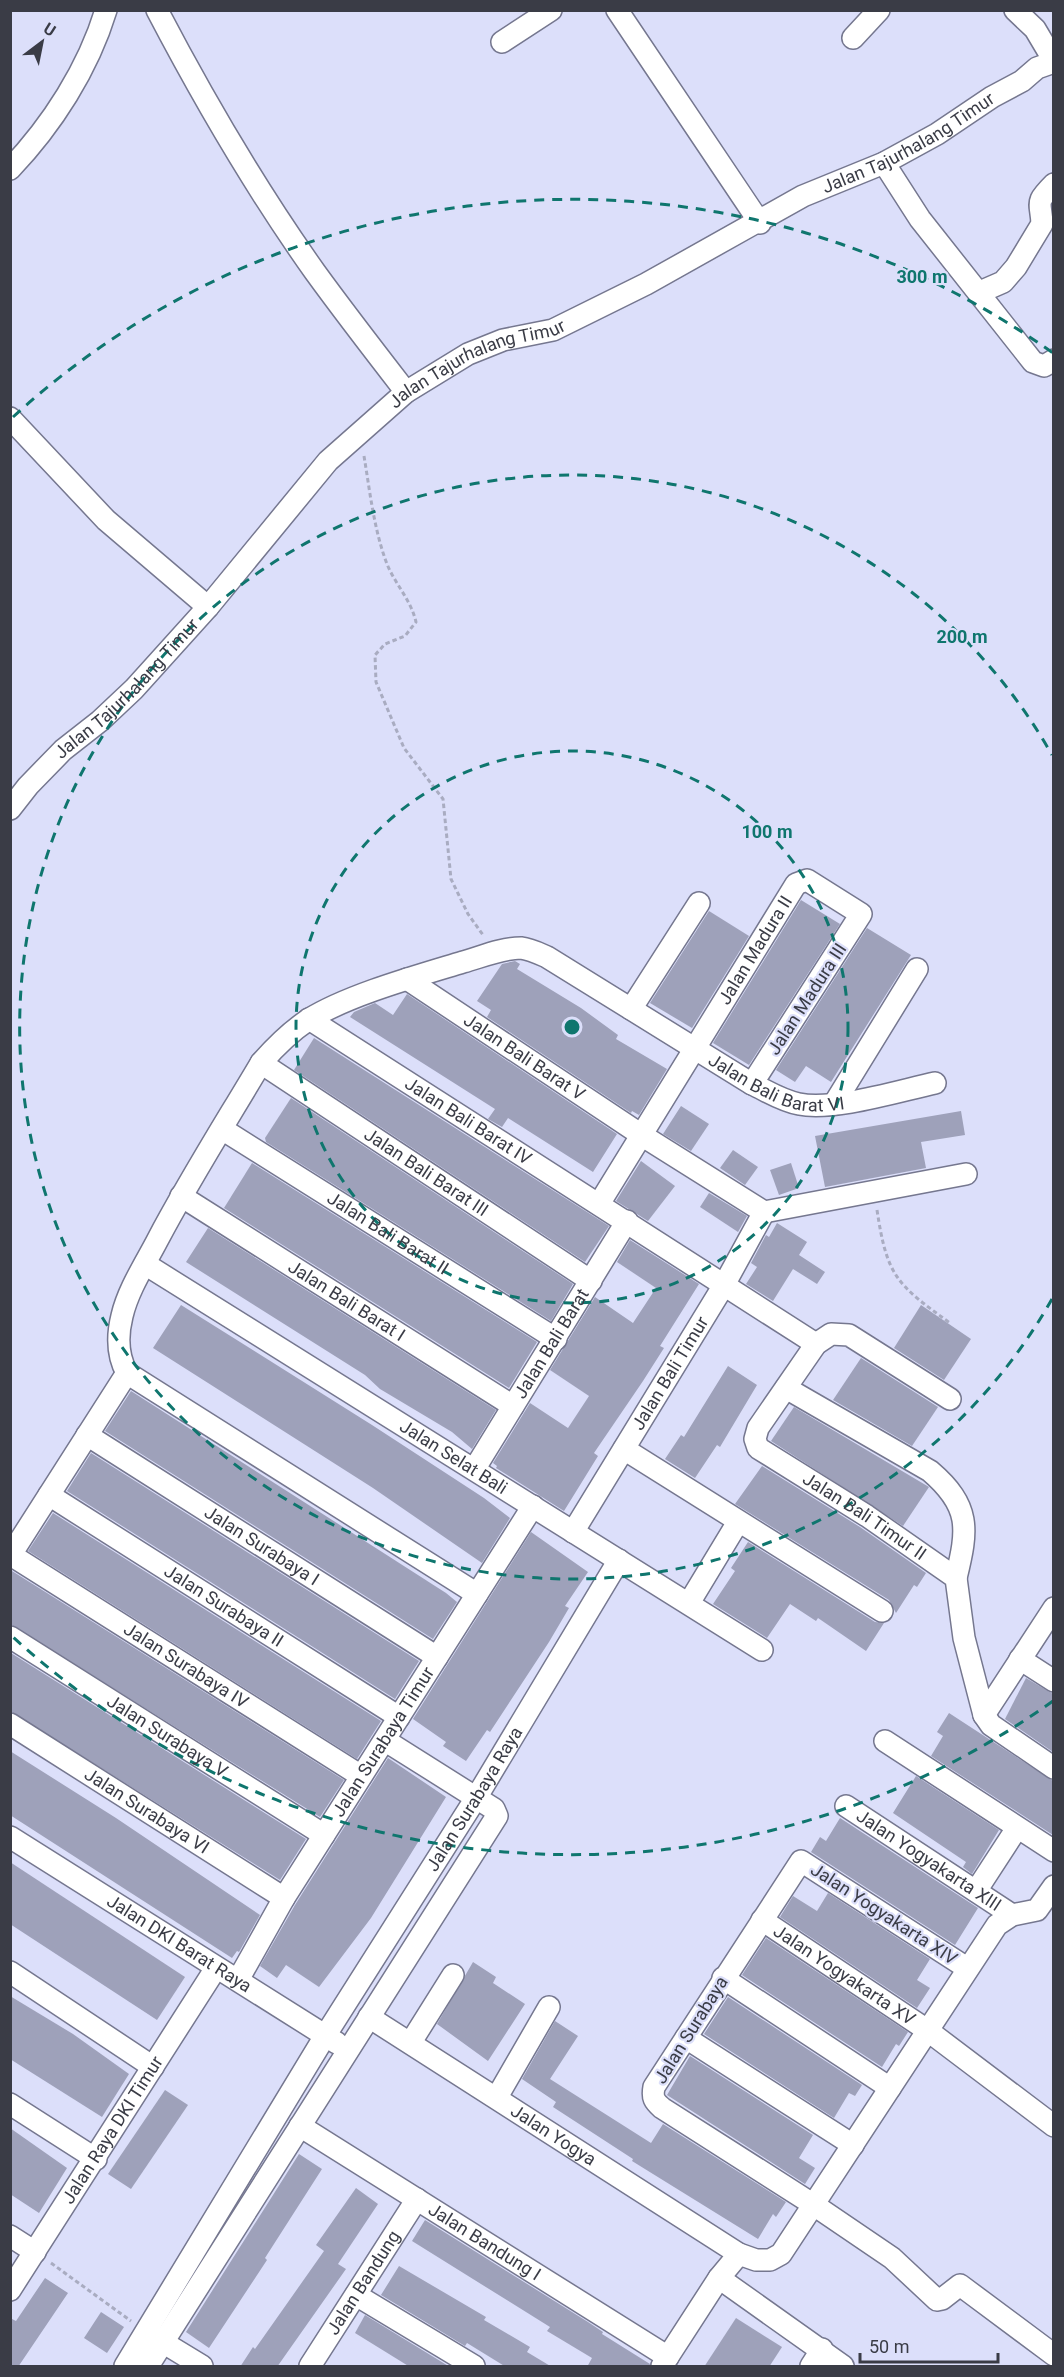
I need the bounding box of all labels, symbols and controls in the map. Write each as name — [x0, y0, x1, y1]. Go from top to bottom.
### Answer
north arrow — [12, 12, 72, 72]
text: U — [40, 19, 59, 41]
street label: Jalan Tajurhalang Timur — [819, 88, 998, 197]
text: 300 m — [896, 266, 948, 287]
street label: Jalan Tajurhalang Timur — [384, 315, 569, 412]
street label: Jalan Tajurhalang Timur — [50, 614, 203, 763]
text: 200 m — [936, 626, 988, 647]
text: 100 m — [741, 821, 793, 842]
street label: Jalan Madura II — [713, 892, 796, 1008]
street label: Jalan Madura III — [763, 939, 850, 1058]
street label: Jalan Bali Barat V — [460, 1009, 590, 1105]
centre of rings — [562, 1017, 582, 1037]
street label: Jalan Bali Barat VI — [705, 1049, 846, 1116]
street label: Jalan Bali Barat IV — [401, 1072, 536, 1169]
street label: Jalan Bali Barat III — [361, 1123, 492, 1220]
street label: Jalan Bali Barat II — [324, 1187, 453, 1279]
street label: Jalan Bali Barat I — [284, 1256, 409, 1345]
street label: Jalan Bali Barat — [509, 1285, 593, 1402]
street label: Jalan Bali Timur — [627, 1312, 712, 1434]
street label: Jalan Selat Bali — [396, 1415, 512, 1498]
street label: Jalan Bali Timur II — [799, 1468, 930, 1564]
street label: Jalan Surabaya I — [201, 1501, 323, 1590]
street label: Jalan Surabaya II — [161, 1560, 287, 1651]
street label: Jalan Surabaya IV — [120, 1618, 253, 1713]
street label: Jalan Surabaya Timur — [327, 1663, 438, 1820]
street label: Jalan Surabaya V — [103, 1690, 232, 1782]
street label: Jalan Surabaya Raya — [421, 1723, 526, 1875]
street label: Jalan Surabaya VI — [81, 1763, 213, 1858]
street label: Jalan Yogyakarta XIII — [853, 1805, 1005, 1915]
street label: Jalan Yogyakarta XIV — [807, 1858, 962, 1969]
street label: Jalan DKI Barat Raya — [103, 1890, 256, 1996]
street label: Jalan Yogyakarta XV — [770, 1920, 920, 2029]
street label: Jalan Surabaya — [649, 1972, 732, 2087]
street label: Jalan Raya DKI Timur — [57, 2052, 167, 2207]
street label: Jalan Yogya — [507, 2100, 600, 2170]
street label: Jalan Bandung I — [425, 2198, 545, 2285]
street label: Jalan Bandung — [322, 2226, 404, 2338]
scale bar — [860, 2326, 998, 2364]
text: 50 m — [869, 2336, 909, 2357]

